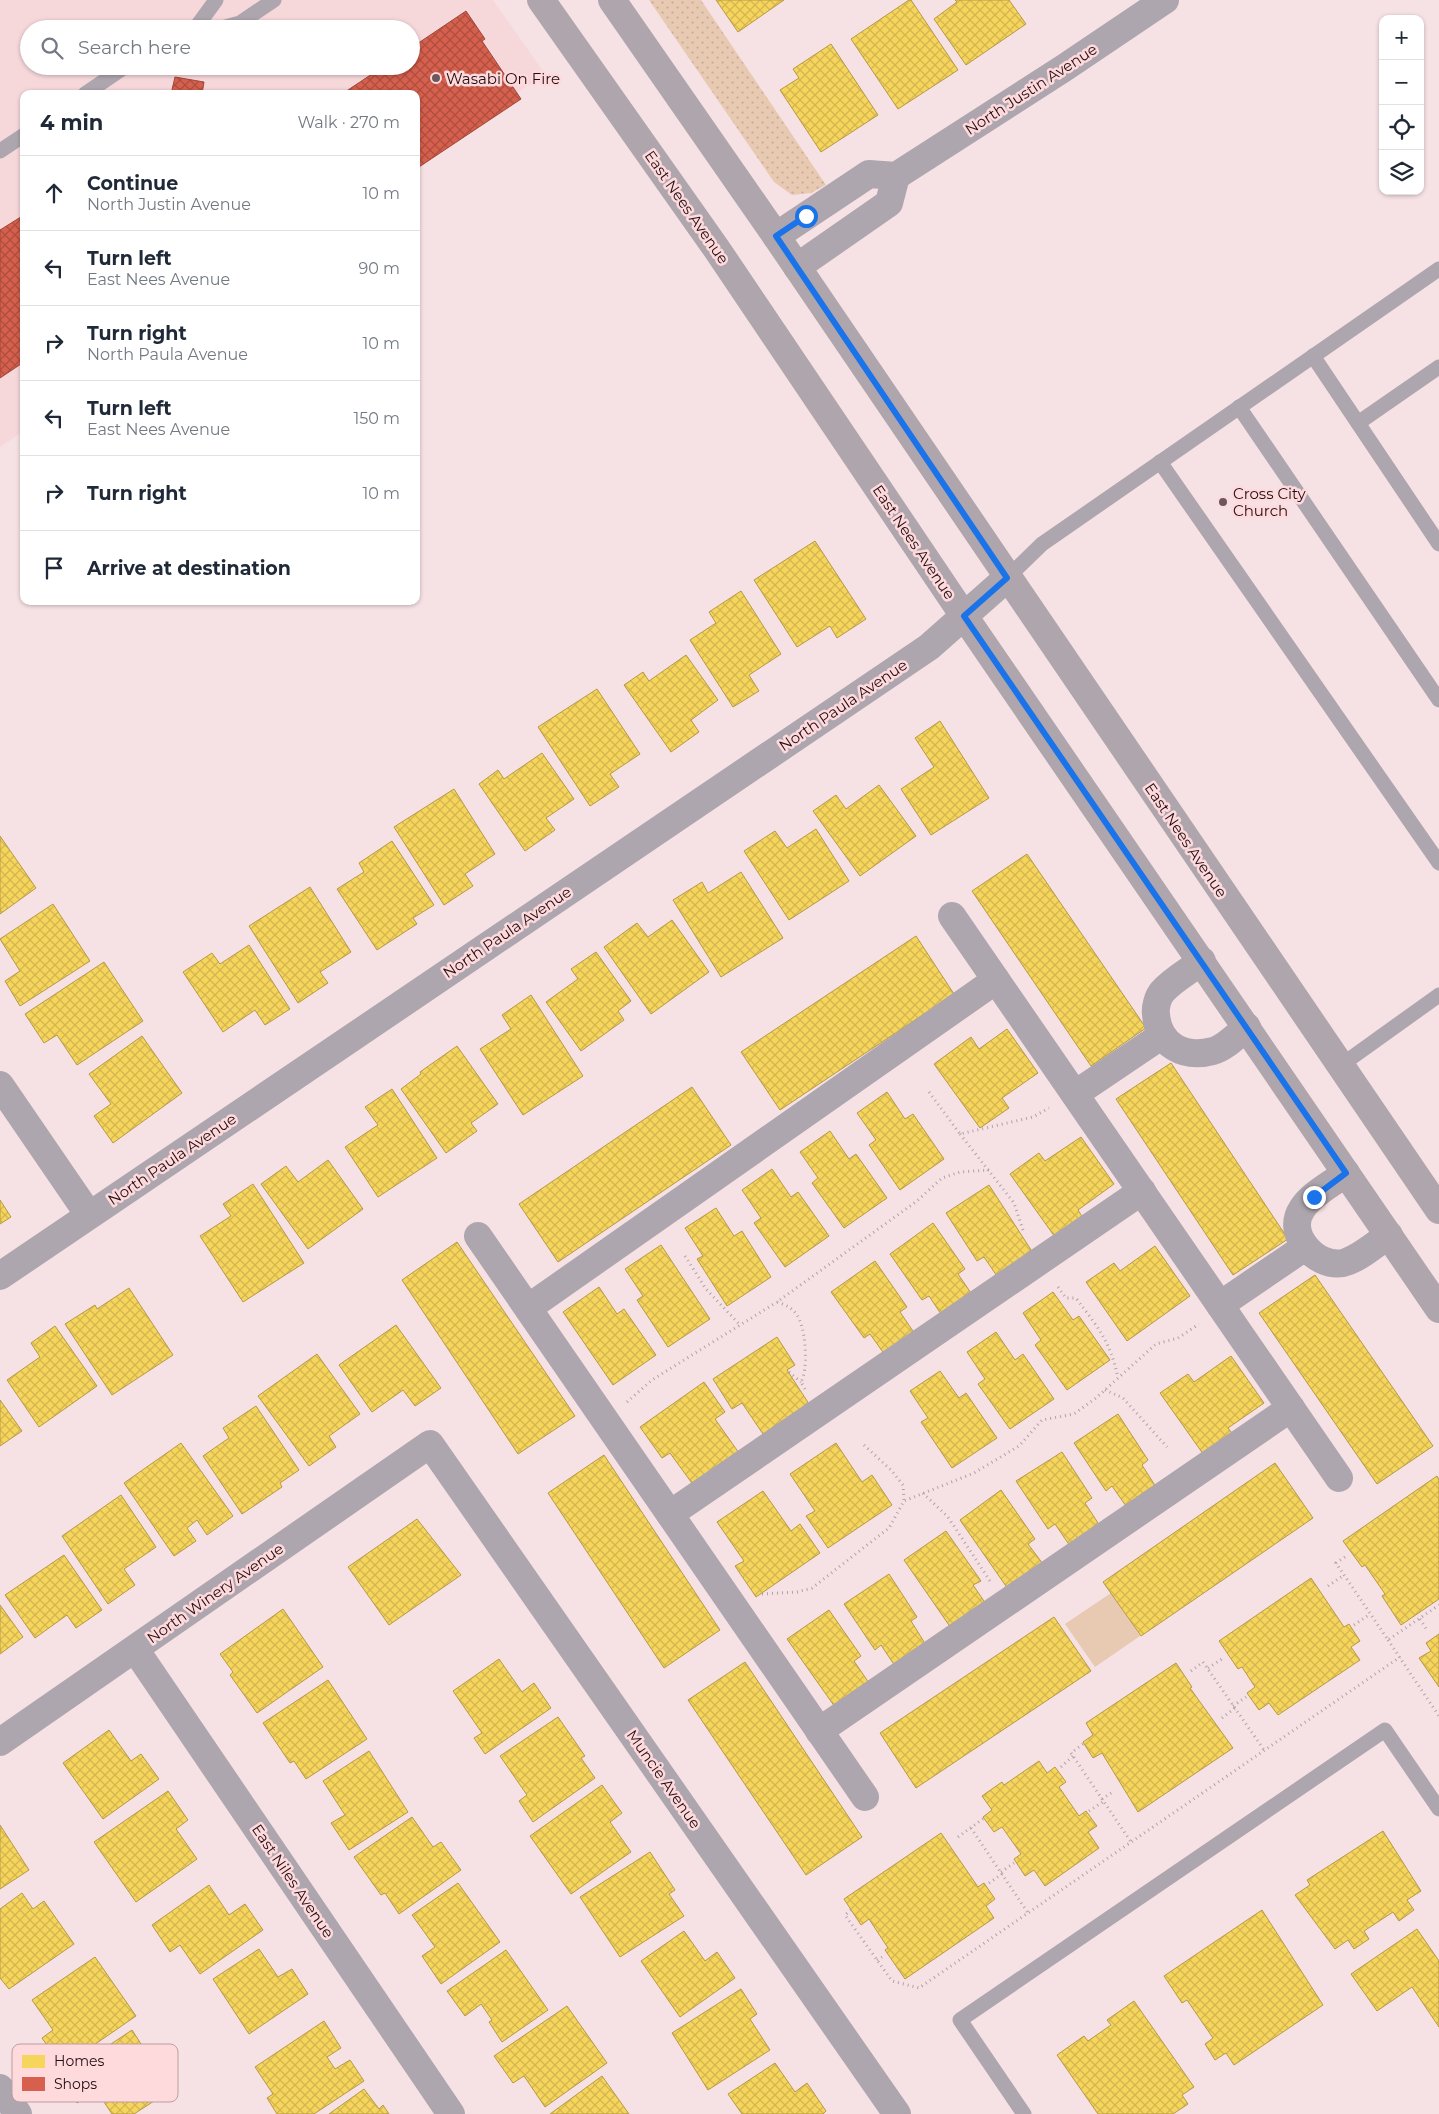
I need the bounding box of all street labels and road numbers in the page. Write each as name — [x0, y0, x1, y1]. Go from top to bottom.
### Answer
street label: North Justin Avenue — [961, 39, 1101, 139]
street label: East Nees Avenue — [641, 147, 733, 267]
street label: East Nees Avenue — [869, 481, 959, 603]
street label: North Paula Avenue — [775, 655, 911, 755]
street label: East Nees Avenue — [1141, 779, 1231, 901]
street label: North Paula Avenue — [439, 882, 575, 982]
street label: North Paula Avenue — [104, 1109, 240, 1209]
street label: North Winery Avenue — [143, 1539, 287, 1647]
street label: Muncie Avenue — [623, 1726, 705, 1832]
street label: East Niles Avenue — [248, 1820, 338, 1942]

